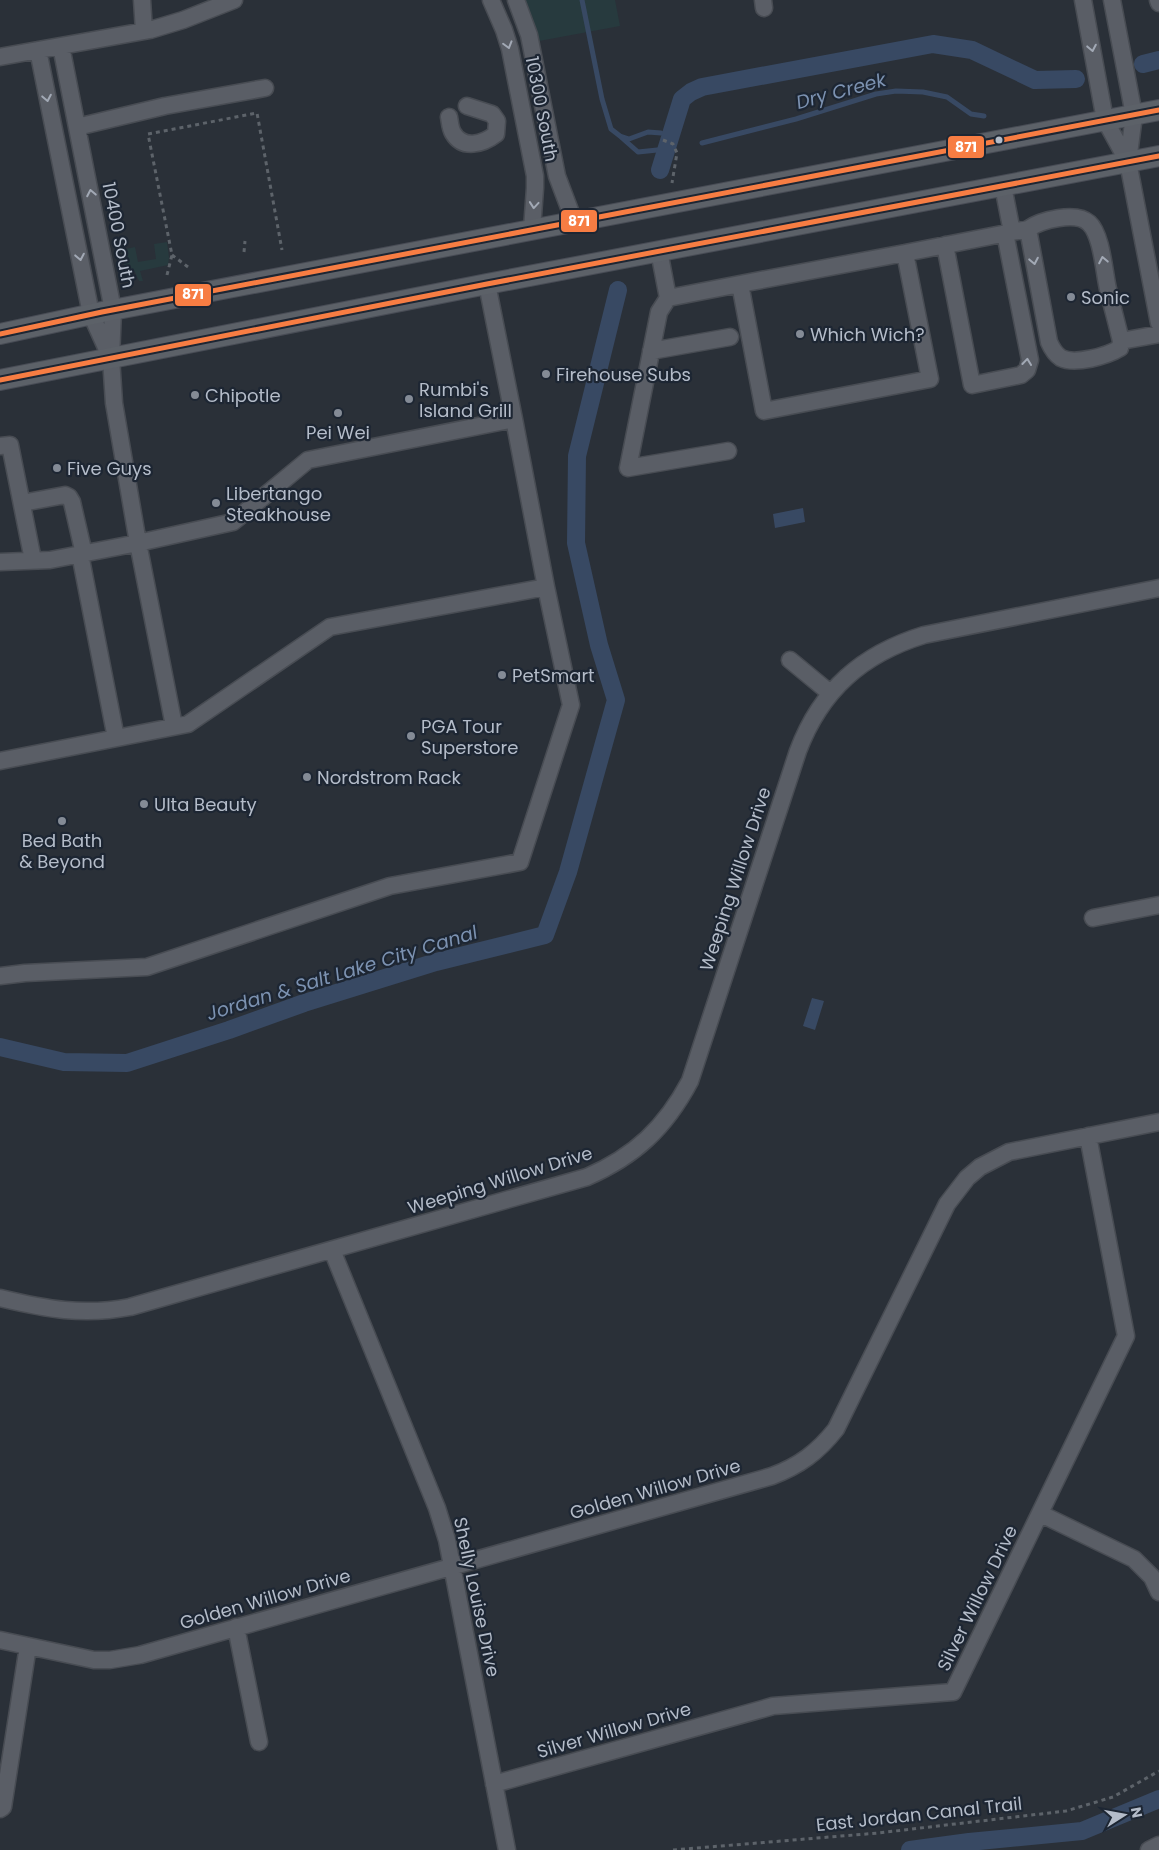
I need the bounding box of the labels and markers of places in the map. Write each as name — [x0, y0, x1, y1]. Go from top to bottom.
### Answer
unlabelled marker — [994, 135, 1004, 145]
place label: Sonic — [1081, 285, 1130, 310]
marker: Sonic — [1065, 291, 1077, 303]
place label: Which Wich? — [810, 322, 925, 347]
marker: Which Wich? — [794, 328, 806, 340]
place label: Firehouse Subs — [556, 362, 691, 387]
marker: Firehouse Subs — [540, 368, 552, 380]
place label: Rumbi's Island Grill — [419, 377, 512, 423]
place label: Chipotle — [205, 383, 281, 408]
marker: Chipotle — [189, 389, 201, 401]
marker: Rumbi's Island Grill — [403, 393, 415, 405]
marker: Pei Wei — [332, 407, 344, 419]
place label: Pei Wei — [306, 420, 370, 445]
place label: Five Guys — [67, 456, 152, 481]
marker: Five Guys — [51, 462, 63, 474]
place label: Libertango Steakhouse — [226, 481, 331, 527]
marker: Libertango Steakhouse — [210, 497, 222, 509]
place label: PetSmart — [512, 663, 595, 688]
marker: PetSmart — [496, 669, 508, 681]
place label: PGA Tour Superstore — [421, 714, 518, 760]
marker: PGA Tour Superstore — [405, 730, 417, 742]
place label: Nordstrom Rack — [317, 765, 462, 790]
marker: Nordstrom Rack — [301, 771, 313, 783]
place label: Ulta Beauty — [154, 792, 257, 817]
marker: Ulta Beauty — [138, 798, 150, 810]
marker: Bed Bath & Beyond — [56, 815, 68, 827]
place label: Bed Bath & Beyond — [19, 828, 105, 874]

